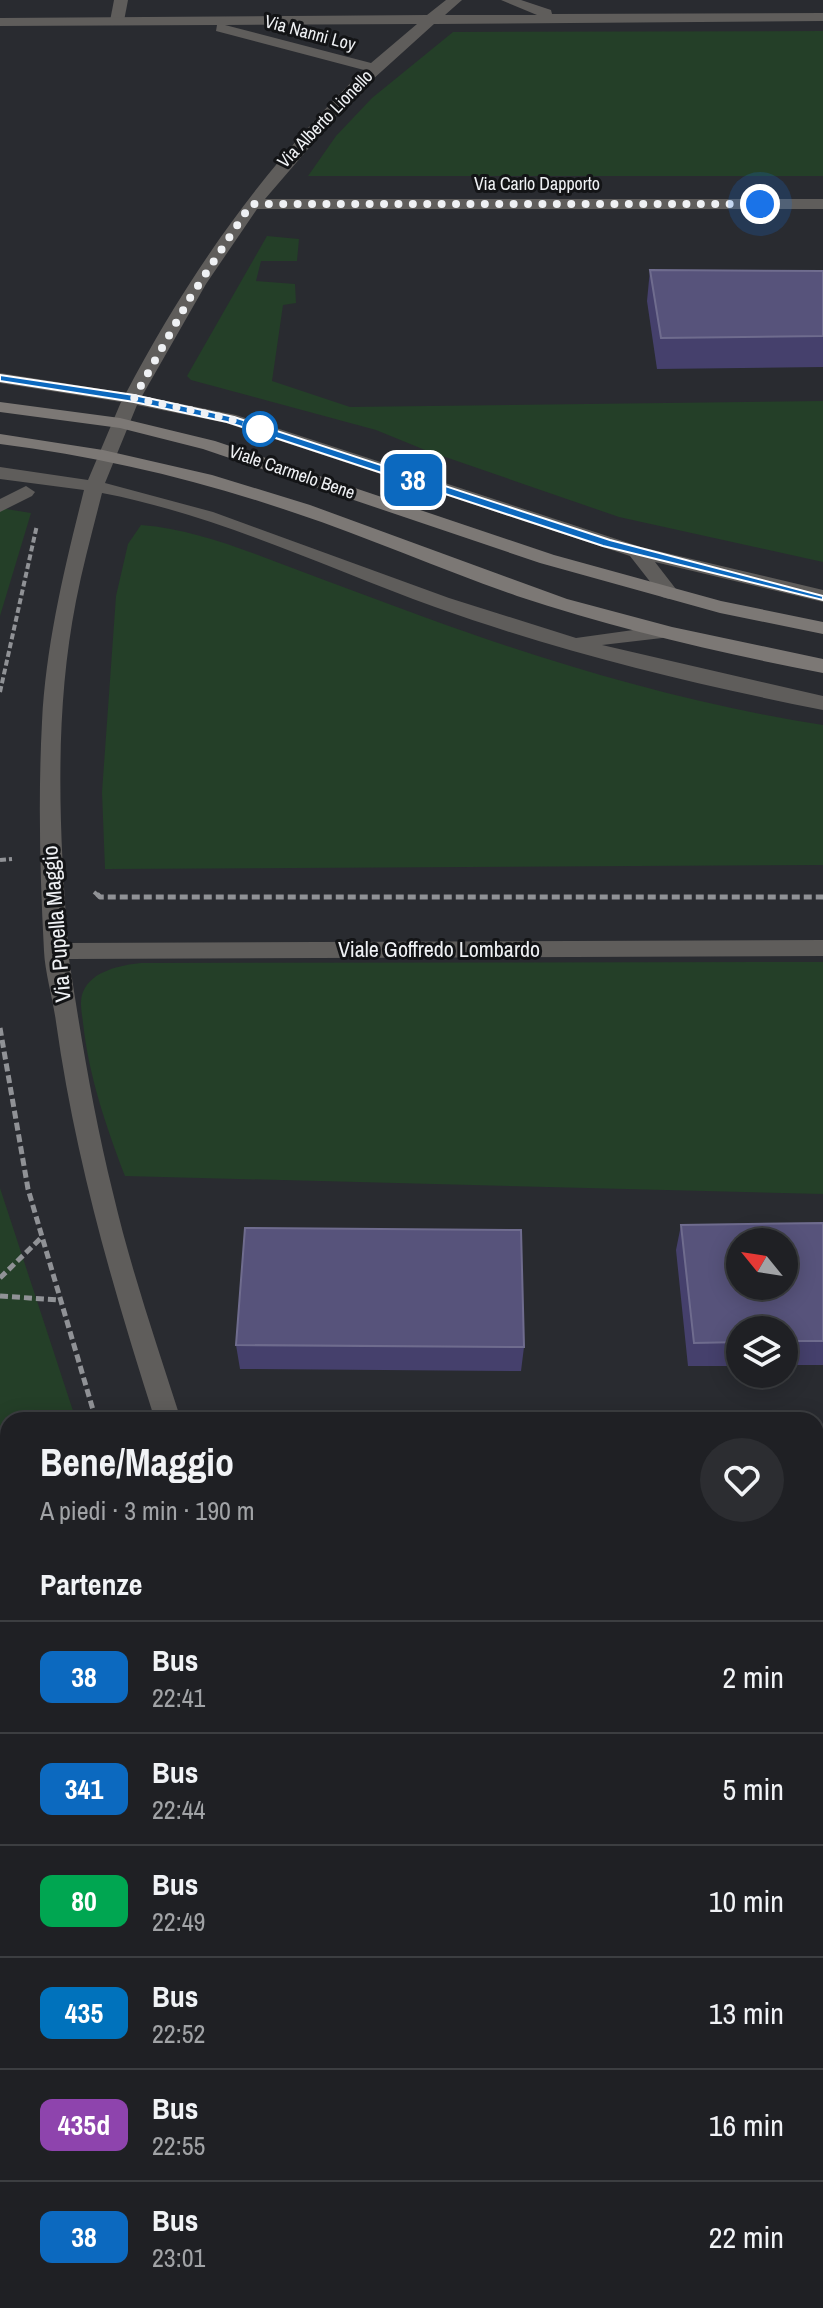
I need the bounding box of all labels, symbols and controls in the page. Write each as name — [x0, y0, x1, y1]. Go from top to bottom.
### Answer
street label: Via Nanni Loy — [262, 8, 359, 57]
street label: Via Alberto Lionello — [271, 64, 378, 173]
street label: Via Carlo Dapporto — [474, 171, 600, 196]
your location — [740, 184, 780, 224]
unlabelled marker — [243, 412, 277, 446]
street label: Viale Carmelo Bene — [226, 438, 359, 505]
line badge: 38 — [377, 454, 449, 506]
text: 38 — [400, 461, 426, 499]
street label: Via Pupella Maggio — [34, 844, 78, 1004]
street label: Viale Goffredo Lombardo — [338, 934, 540, 964]
north arrow — [726, 1228, 798, 1300]
map controls — [726, 1228, 798, 1388]
button: layers — [726, 1316, 798, 1388]
text: Bene/Maggio — [40, 1437, 234, 1488]
button: heart — [700, 1438, 784, 1522]
text: A piedi · 3 min · 190 m — [40, 1493, 255, 1528]
text: Partenze — [40, 1564, 143, 1604]
text: Bus — [152, 1640, 198, 1680]
text: 2 min — [722, 1657, 784, 1697]
text: 38 — [71, 1658, 97, 1696]
text: 22:41 — [152, 1680, 205, 1715]
text: Bus — [152, 1752, 198, 1792]
text: 5 min — [722, 1769, 784, 1809]
text: 341 — [65, 1770, 103, 1808]
text: 22:44 — [152, 1792, 205, 1827]
text: Bus — [152, 1864, 198, 1904]
text: 10 min — [709, 1881, 784, 1921]
text: 80 — [71, 1882, 97, 1920]
text: 22:49 — [152, 1904, 205, 1939]
text: Bus — [152, 1976, 198, 2016]
text: 13 min — [709, 1993, 784, 2033]
text: 435 — [65, 1994, 103, 2032]
text: 22:52 — [152, 2016, 205, 2051]
text: Bus — [152, 2088, 198, 2128]
text: 16 min — [709, 2105, 784, 2145]
text: 435d — [58, 2106, 110, 2144]
text: 22:55 — [152, 2128, 205, 2163]
text: Bus — [152, 2200, 198, 2240]
text: 22 min — [709, 2217, 784, 2257]
text: 38 — [71, 2218, 97, 2256]
text: 23:01 — [152, 2240, 205, 2275]

